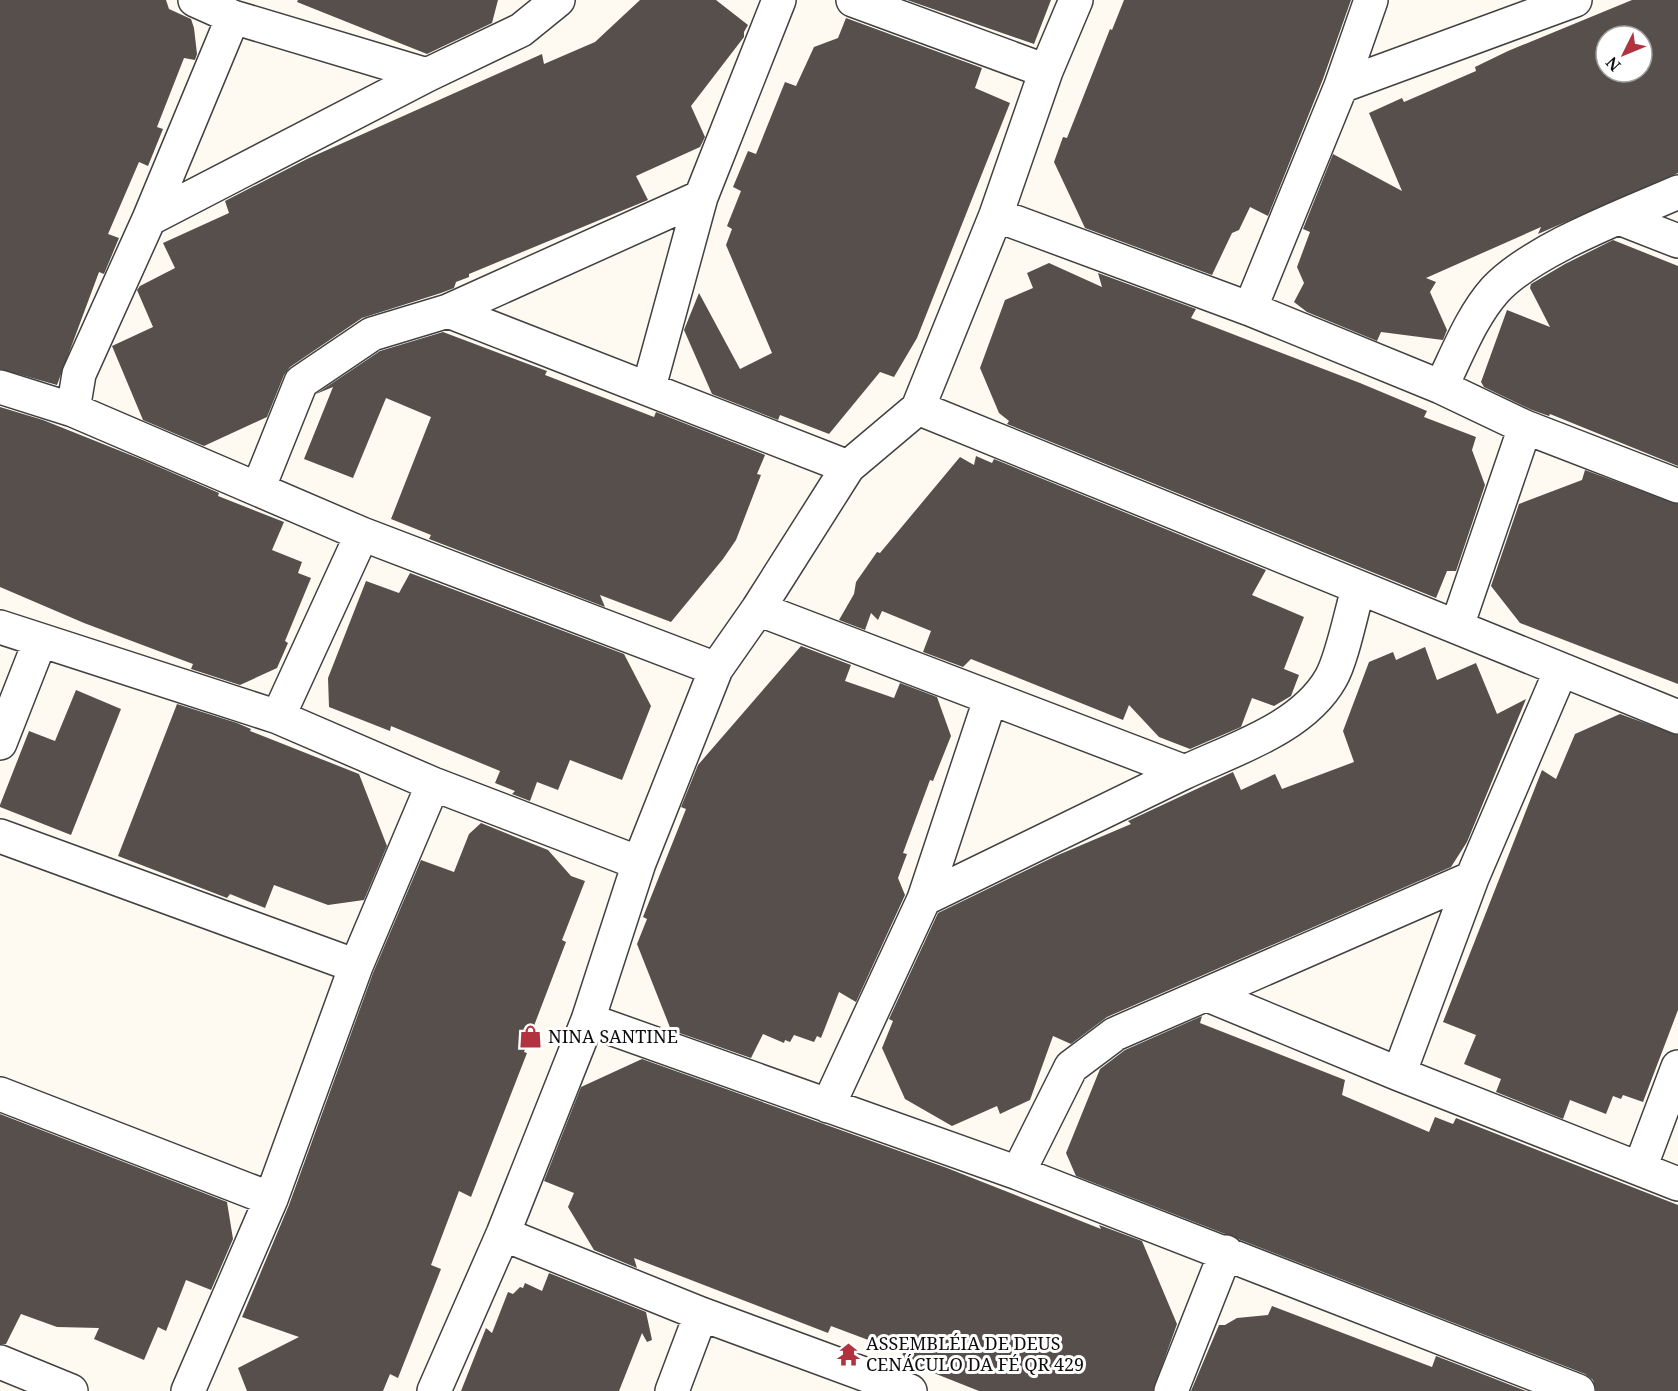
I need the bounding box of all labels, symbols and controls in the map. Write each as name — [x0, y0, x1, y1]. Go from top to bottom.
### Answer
north arrow — [1594, 24, 1654, 84]
text: N — [1600, 52, 1625, 76]
shop icon: NINA SANTINE — [517, 1024, 543, 1050]
place label: NINA SANTINE — [548, 1024, 678, 1048]
place label: ASSEMBLÉIA DE DEUS CENÁCULO DA FÉ QR 429 — [866, 1331, 1084, 1376]
temple icon: ASSEMBLÉIA DE DEUS CENÁCULO DA FÉ QR 429 — [835, 1341, 861, 1367]

